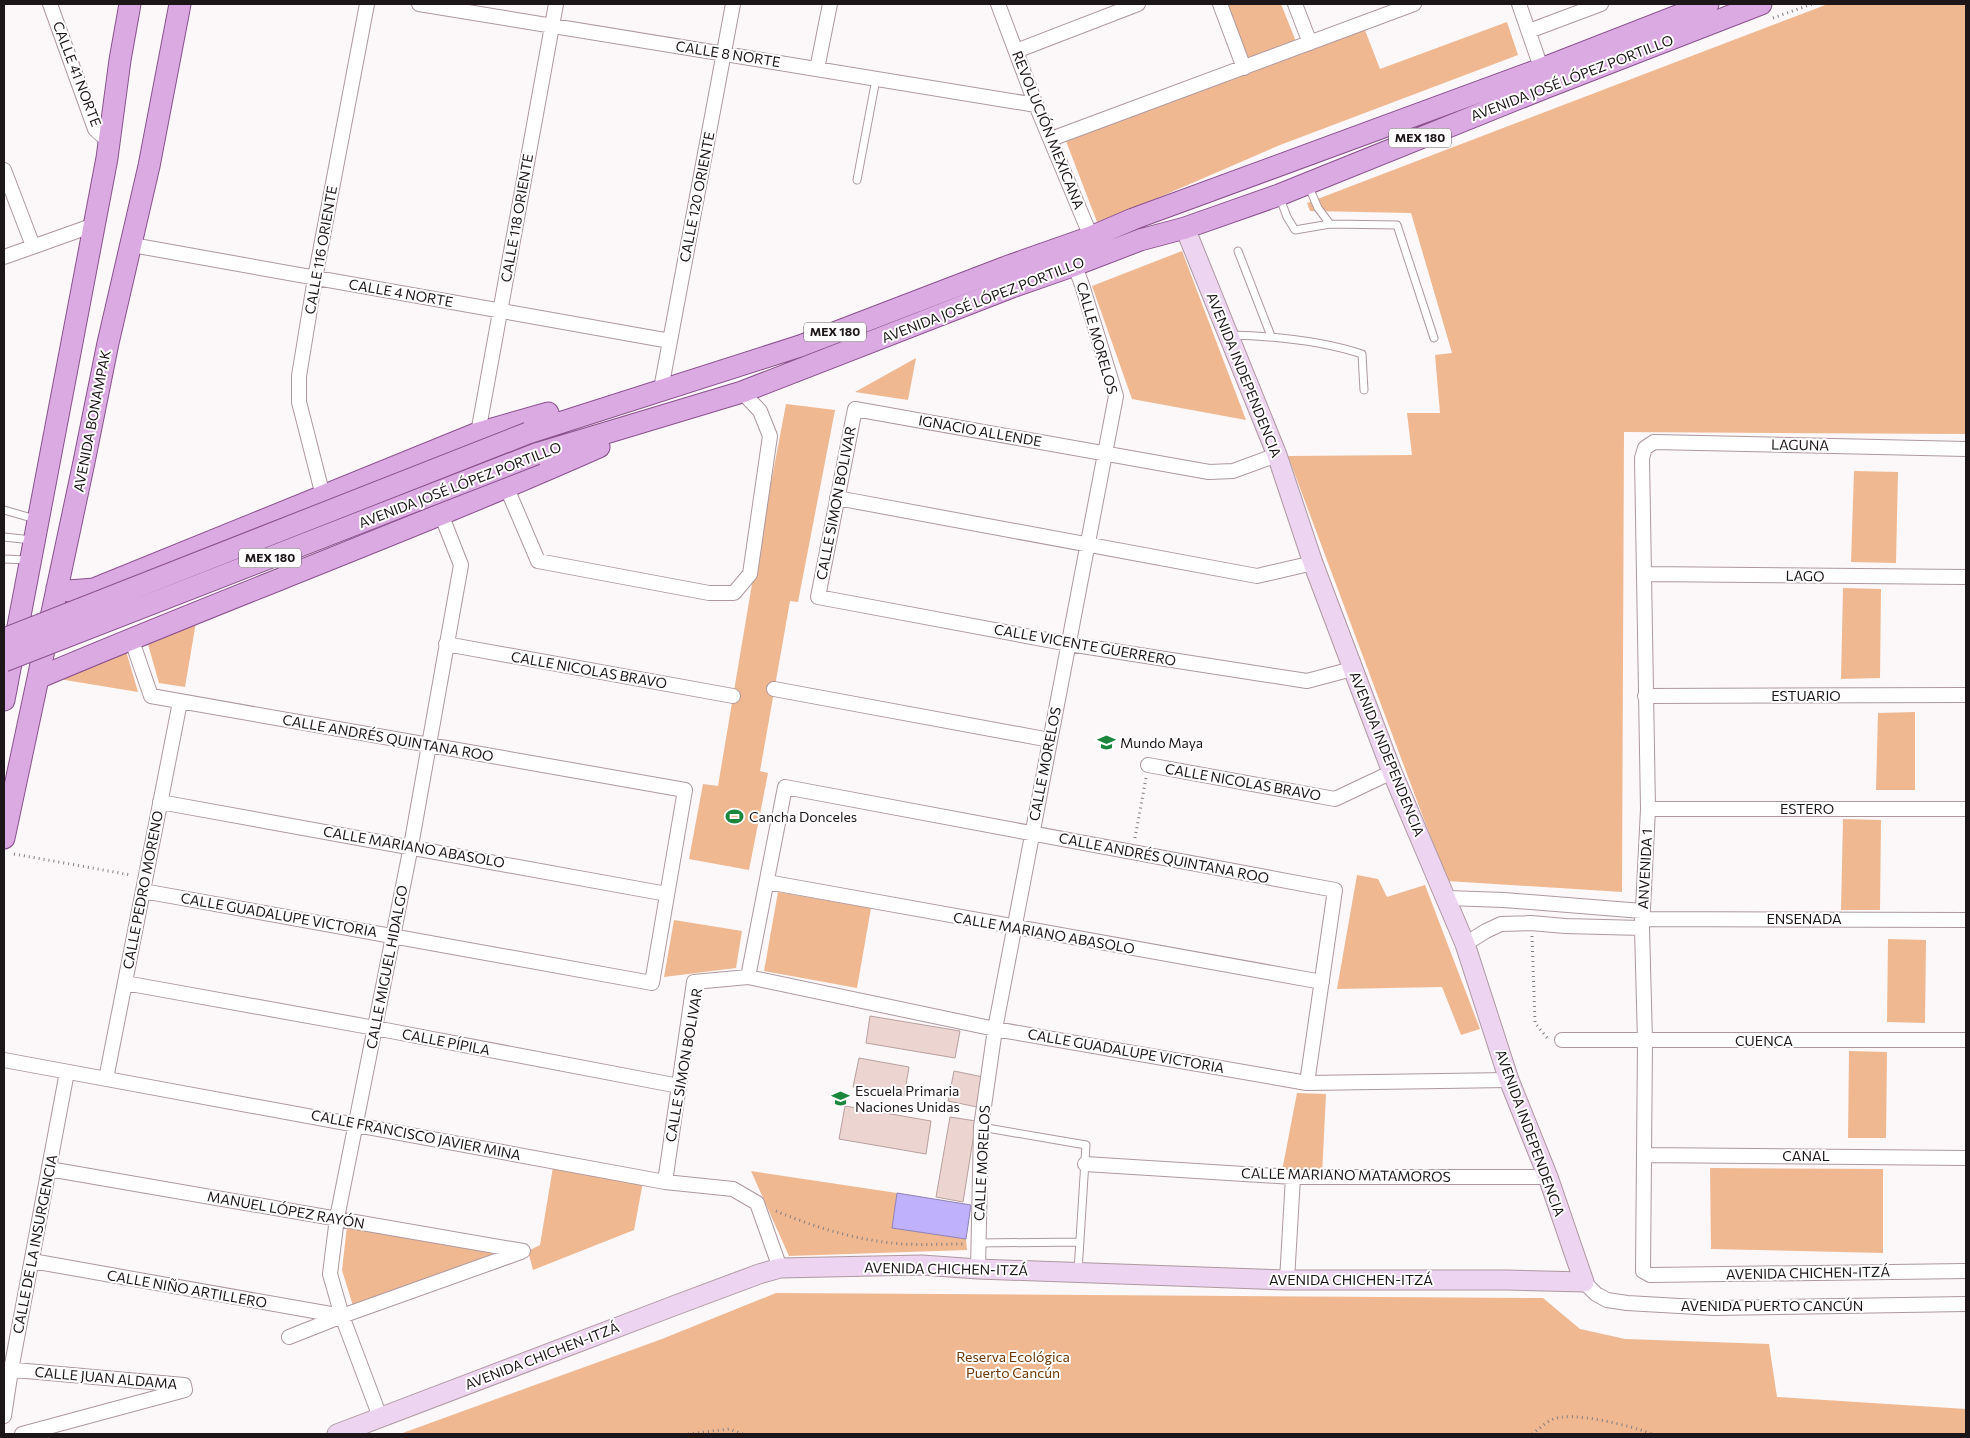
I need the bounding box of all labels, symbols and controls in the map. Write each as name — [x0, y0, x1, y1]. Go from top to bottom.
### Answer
street label: CALLE 41 NORTE — [50, 19, 105, 129]
street label: AVENIDA JOSÉ LÓPEZ PORTILLO — [1468, 31, 1676, 124]
street label: CALLE 8 NORTE — [674, 37, 782, 70]
street label: REVOLUCIÓN MEXICANA — [1009, 48, 1088, 212]
road number: MEX 180 — [1389, 128, 1451, 148]
street label: CALLE 120 ORIENTE — [676, 130, 718, 264]
street label: CALLE 118 ORIENTE — [497, 152, 536, 284]
street label: CALLE 116 ORIENTE — [301, 184, 340, 316]
street label: AVENIDA JOSÉ LÓPEZ PORTILLO — [879, 253, 1087, 346]
street label: CALLE 4 NORTE — [348, 275, 455, 310]
street label: CALLE MORELOS — [1073, 280, 1122, 396]
street label: AVENIDA INDEPENDENCIA — [1204, 290, 1286, 460]
road number: MEX 180 — [804, 322, 866, 342]
street label: AVENIDA BONAMPAK — [69, 348, 114, 493]
street label: IGNACIO ALLENDE — [917, 411, 1043, 450]
street label: CALLE SIMON BOLIVAR — [812, 425, 859, 581]
street label: LAGUNA — [1771, 435, 1829, 454]
street label: AVENIDA JOSÉ LÓPEZ PORTILLO — [356, 438, 564, 531]
road number: MEX 180 — [239, 548, 301, 568]
street label: LAGO — [1785, 567, 1825, 584]
street label: CALLE VICENTE GUERRERO — [993, 620, 1178, 669]
street label: CALLE NICOLAS BRAVO — [510, 647, 668, 692]
street label: AVENIDA INDEPENDENCIA — [1347, 669, 1429, 839]
street label: ESTUARIO — [1771, 687, 1841, 704]
street label: CALLE MORELOS — [1025, 705, 1064, 822]
street label: CALLE ANDRÉS QUINTANA ROO — [281, 711, 495, 764]
school or university icon: Mundo Maya — [1096, 733, 1116, 753]
place label: Mundo Maya — [1120, 734, 1203, 751]
street label: CALLE NICOLAS BRAVO — [1164, 759, 1322, 804]
street label: ESTERO — [1780, 800, 1834, 817]
sports icon: Cancha Donceles — [725, 807, 745, 827]
place label: Cancha Donceles — [749, 808, 857, 825]
street label: CALLE PEDRO MORENO — [119, 809, 166, 971]
street label: CALLE MARIANO ABASOLO — [322, 822, 506, 871]
street label: ANVENIDA 1 — [1634, 828, 1655, 910]
street label: CALLE ANDRÉS QUINTANA ROO — [1058, 829, 1271, 886]
street label: CALLE MIGUEL HIDALGO — [362, 884, 411, 1050]
street label: CALLE GUADALUPE VICTORIA — [179, 889, 379, 940]
street label: CALLE MARIANO ABASOLO — [952, 908, 1136, 957]
street label: ENSENADA — [1766, 910, 1842, 927]
street label: CALLE SIMON BOLIVAR — [662, 986, 705, 1143]
street label: CALLE PÍPILA — [401, 1025, 492, 1058]
street label: CALLE GUADALUPE VICTORIA — [1026, 1025, 1226, 1076]
street label: CUENCA — [1735, 1032, 1793, 1049]
street label: AVENIDA INDEPENDENCIA — [1492, 1047, 1569, 1219]
place label: Escuela Primaria Naciones Unidas — [855, 1082, 960, 1115]
school or university icon: Escuela Primaria Naciones Unidas — [831, 1089, 851, 1109]
street label: CALLE MORELOS — [970, 1105, 993, 1221]
street label: CALLE FRANCISCO JAVIER MINA — [310, 1106, 523, 1163]
street label: CANAL — [1782, 1147, 1830, 1164]
street label: CALLE DE LA INSURGENCIA — [9, 1152, 60, 1335]
street label: CALLE MARIANO MATAMOROS — [1241, 1164, 1451, 1185]
street label: MANUEL LÓPEZ RAYÓN — [206, 1187, 366, 1232]
street label: AVENIDA CHICHEN-ITZÁ — [864, 1259, 1029, 1278]
street label: AVENIDA CHICHEN-ITZÁ — [1726, 1263, 1890, 1282]
street label: CALLE NIÑO ARTILLERO — [106, 1266, 268, 1311]
street label: AVENIDA CHICHEN-ITZÁ — [1269, 1271, 1433, 1288]
street label: AVENIDA PUERTO CANCÚN — [1681, 1297, 1863, 1314]
street label: AVENIDA CHICHEN-ITZÁ — [462, 1318, 622, 1393]
park label: Reserva Ecológica Puerto Cancún — [956, 1348, 1070, 1381]
street label: CALLE JUAN ALDAMA — [34, 1363, 179, 1392]

